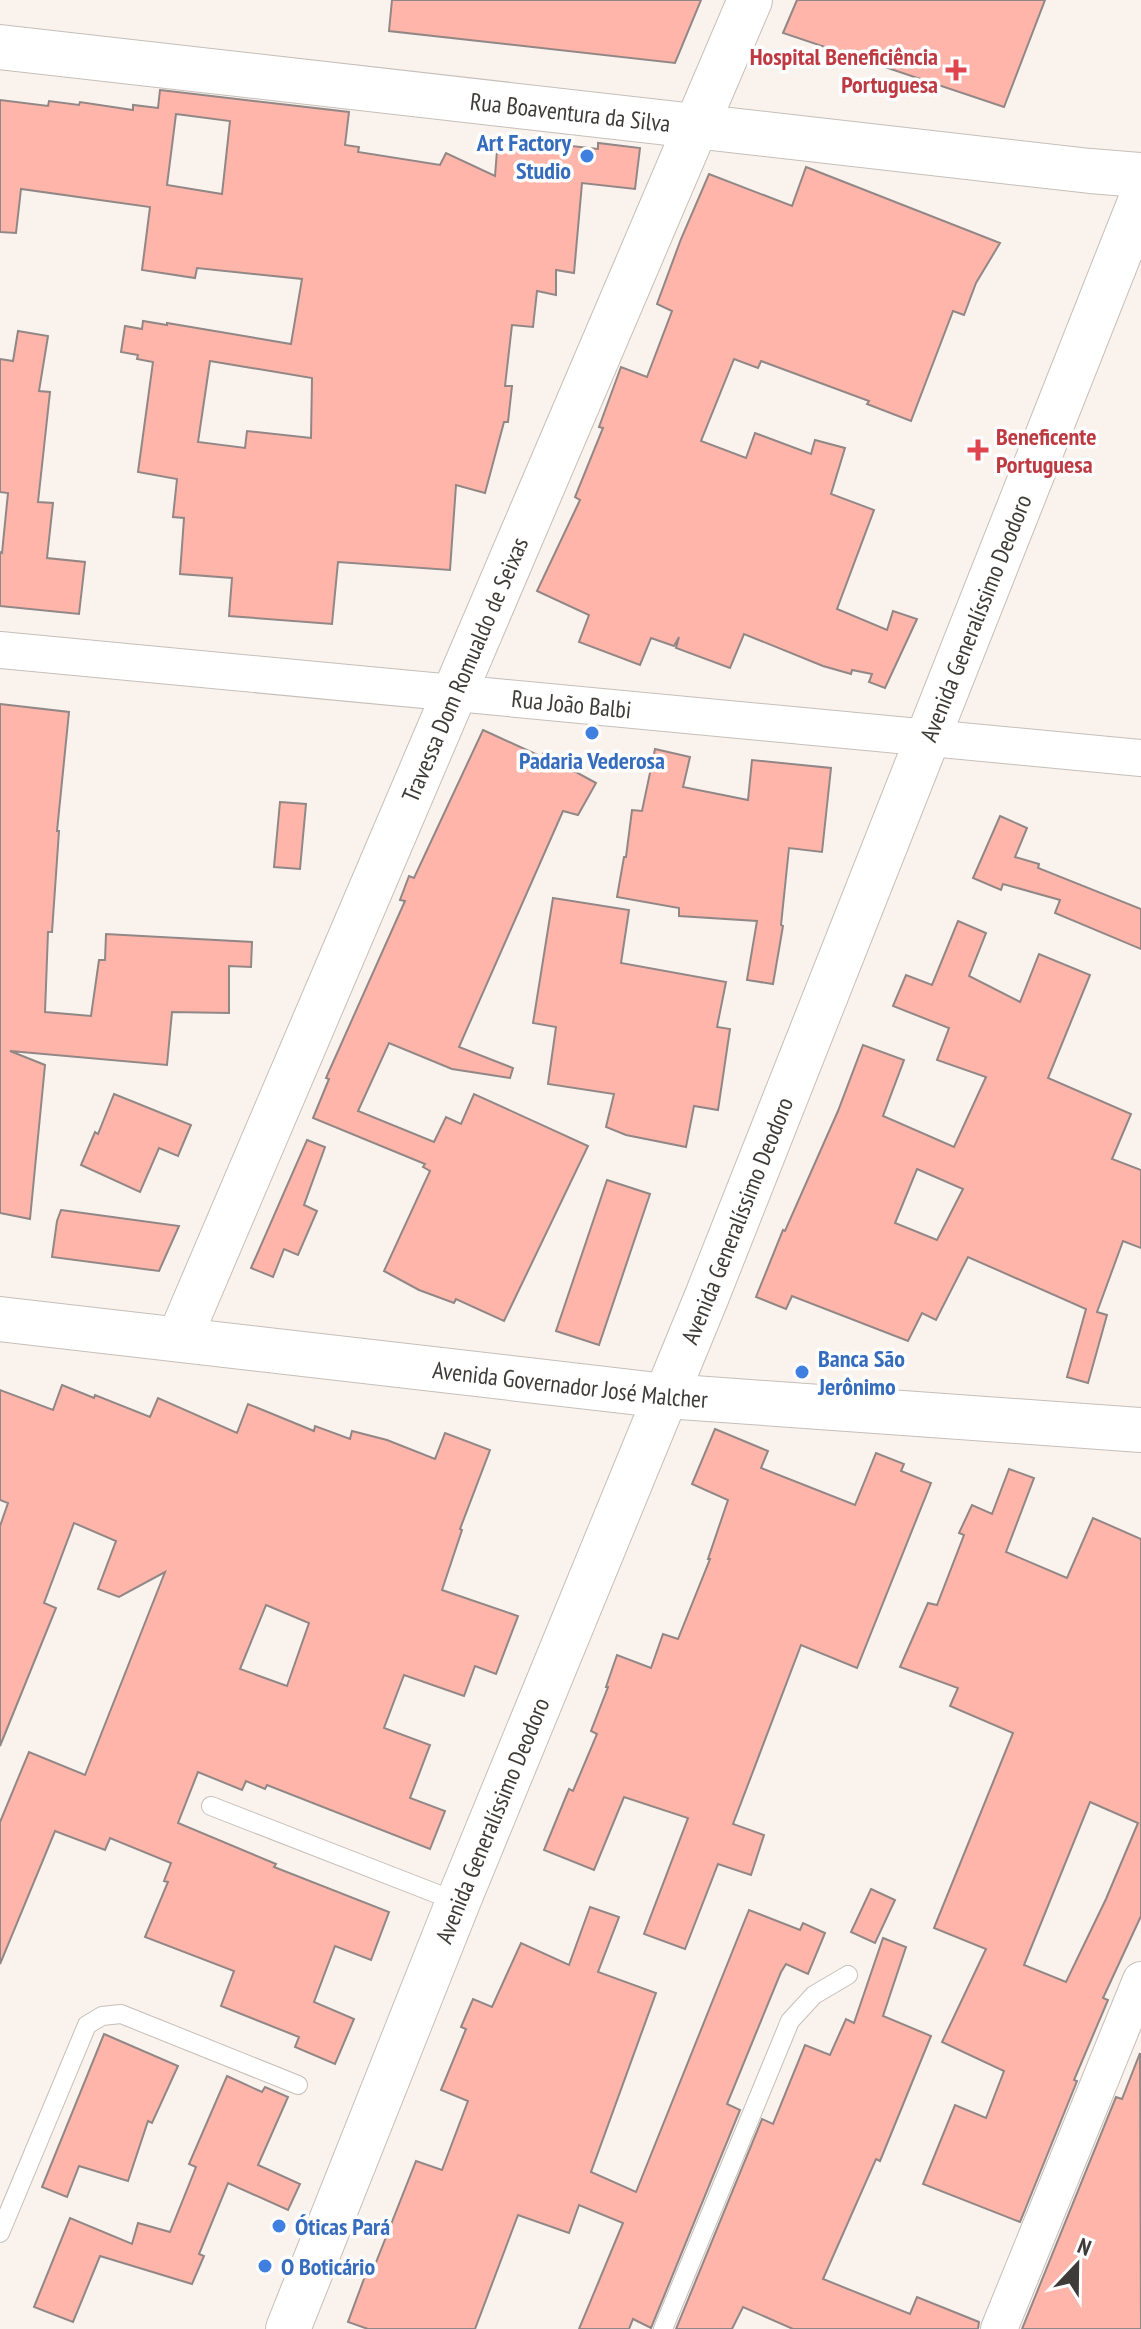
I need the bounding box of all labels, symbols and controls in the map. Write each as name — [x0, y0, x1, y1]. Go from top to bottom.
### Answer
place label: Hospital Beneficiência Portuguesa — [750, 41, 938, 100]
marker: Hospital Beneficiência Portuguesa — [945, 59, 967, 81]
street label: Rua Boaventura da Silva — [469, 85, 672, 139]
place label: Art Factory Studio — [476, 127, 571, 186]
marker: Art Factory Studio — [578, 147, 596, 165]
place label: Beneficente Portuguesa — [996, 421, 1097, 480]
marker: Beneficente Portuguesa — [967, 439, 989, 461]
street label: Avenida Generalíssimo Deodoro — [912, 490, 1038, 746]
street label: Travessa Dom Romualdo de Seixas — [394, 532, 535, 807]
street label: Rua João Balbi — [510, 682, 633, 725]
marker: Padaria Vederosa — [583, 724, 601, 742]
place label: Padaria Vederosa — [519, 745, 665, 776]
street label: Avenida Generalíssimo Deodoro — [674, 1093, 800, 1348]
place label: Banca São Jerônimo — [817, 1343, 905, 1402]
street label: Avenida Governador José Malcher — [431, 1354, 709, 1414]
marker: Banca São Jerônimo — [793, 1363, 811, 1381]
street label: Avenida Generalíssimo Deodoro — [428, 1693, 556, 1948]
place label: Óticas Pará — [295, 2211, 390, 2242]
marker: Óticas Pará — [270, 2217, 288, 2235]
north arrow — [1037, 2225, 1117, 2305]
text: N — [1074, 2231, 1095, 2262]
place label: O Boticário — [281, 2251, 375, 2282]
marker: O Boticário — [256, 2257, 274, 2275]

